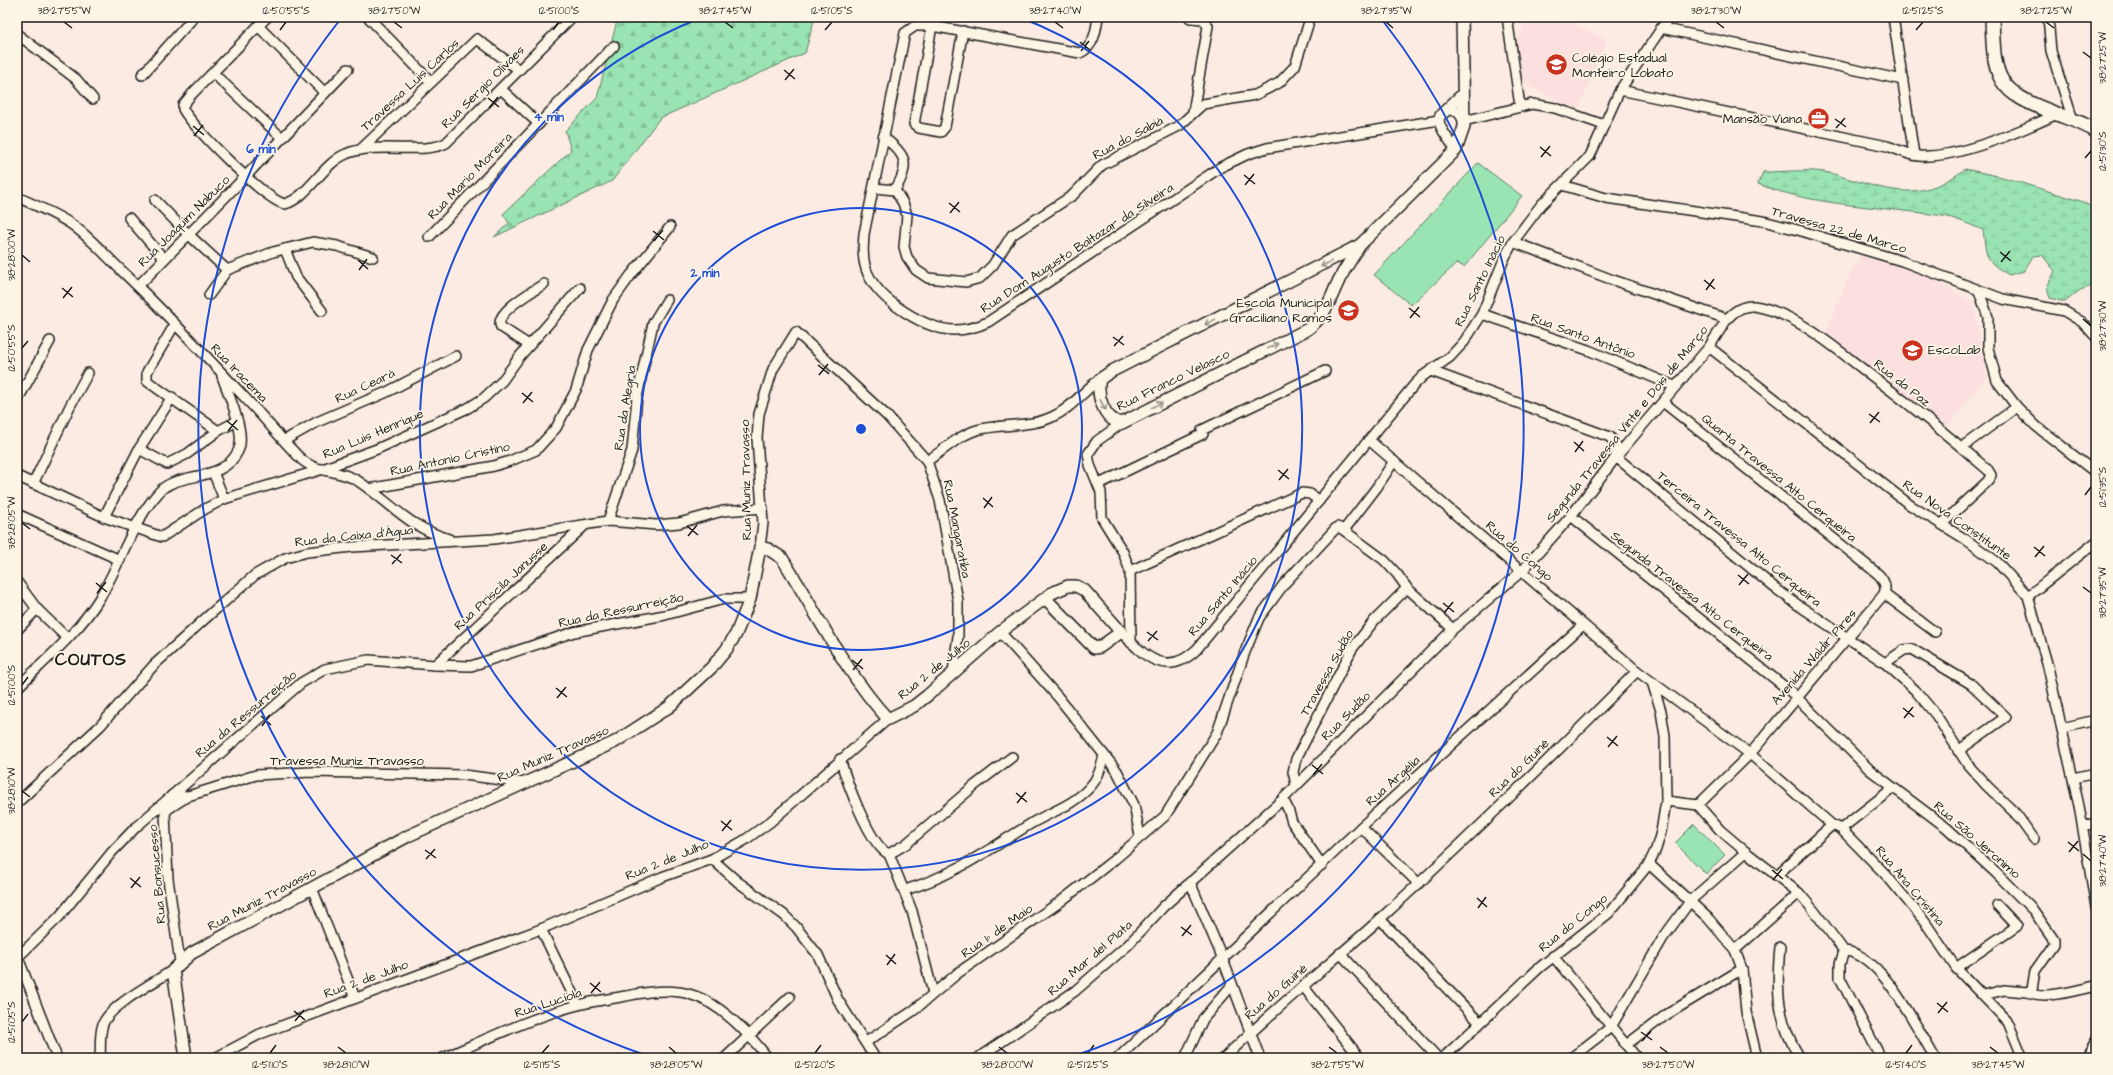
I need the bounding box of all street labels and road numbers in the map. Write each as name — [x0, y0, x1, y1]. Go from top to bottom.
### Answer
street label: Travessa Luis Carlos — [357, 34, 464, 135]
street label: Rua Sergio Olivaes — [437, 41, 530, 133]
street label: Rua do Sabiá — [1089, 112, 1167, 164]
street label: Rua Mario Moreira — [424, 128, 517, 224]
street label: Rua Joaquim Nabuco — [134, 171, 234, 271]
street label: Rua Dom Augusto Baltazar da Silveira — [977, 178, 1178, 318]
street label: Travessa 22 de Marco — [1769, 202, 1909, 258]
street label: Rua Santo Inácio — [1450, 232, 1510, 330]
street label: Rua Santo Antônio — [1528, 309, 1638, 364]
street label: Segunda Travessa Vinte e Dois de Março — [1542, 321, 1714, 527]
street label: Rua Iracema — [206, 340, 272, 407]
street label: Rua Franco Velasco — [1113, 345, 1233, 415]
street label: Rua da Paz — [1870, 355, 1935, 411]
street label: Rua Ceará — [332, 364, 398, 408]
street label: Rua da Alegria — [609, 364, 642, 452]
street label: Rua Luis Henrique — [320, 405, 426, 463]
street label: Quarta Travessa Alto Cerqueira — [1698, 410, 1861, 547]
street label: Rua Muniz Travasso — [736, 419, 756, 541]
street label: Rua Antonio Cristino — [388, 437, 512, 480]
street label: Terceira Travessa Alto Cerqueira — [1653, 467, 1825, 611]
street label: Rua Nova Constitunte — [1899, 476, 2015, 564]
street label: Rua Mangaratiba — [938, 478, 975, 580]
street label: Rua do Congo — [1481, 517, 1557, 587]
street label: Rua da Caixa d'Água — [294, 521, 415, 552]
street label: Segunda Travessa Alto Cerqueira — [1606, 527, 1777, 666]
street label: Rua Priscila Janusse — [450, 538, 552, 634]
street label: Rua Santo Inácio — [1184, 552, 1262, 640]
street label: Rua da Ressurreição — [557, 588, 686, 632]
street label: Avenida Waldir Pires — [1767, 605, 1861, 709]
street label: Travessa Sudão — [1296, 626, 1358, 719]
street label: Rua 2 de Julho — [894, 634, 975, 704]
street label: Rua da Ressurreição — [191, 666, 301, 762]
street label: Rua Sudão — [1317, 687, 1375, 745]
street label: Rua Muniz Travasso — [494, 721, 612, 787]
street label: Rua do Guiné — [1485, 734, 1553, 802]
street label: Rua Argélia — [1362, 751, 1425, 811]
street label: Travessa Muniz Travasso — [270, 752, 424, 770]
street label: Rua São Jeronimo — [1930, 797, 2025, 883]
street label: Rua Bonsucesso — [144, 823, 170, 924]
street label: Rua 2 de Julho — [623, 835, 712, 885]
street label: Rua Ana Cristina — [1871, 842, 1949, 930]
street label: Rua Muniz Travasso — [204, 862, 320, 935]
street label: Rua do Congo — [1535, 889, 1612, 957]
street label: Rua 1º de Maio — [958, 899, 1037, 962]
street label: Rua Mar del Plata — [1044, 916, 1137, 1000]
street label: Rua 2 de Julho — [321, 955, 411, 1003]
street label: Rua do Guiné — [1241, 960, 1311, 1024]
street label: Rua Lucíola — [512, 984, 584, 1022]

